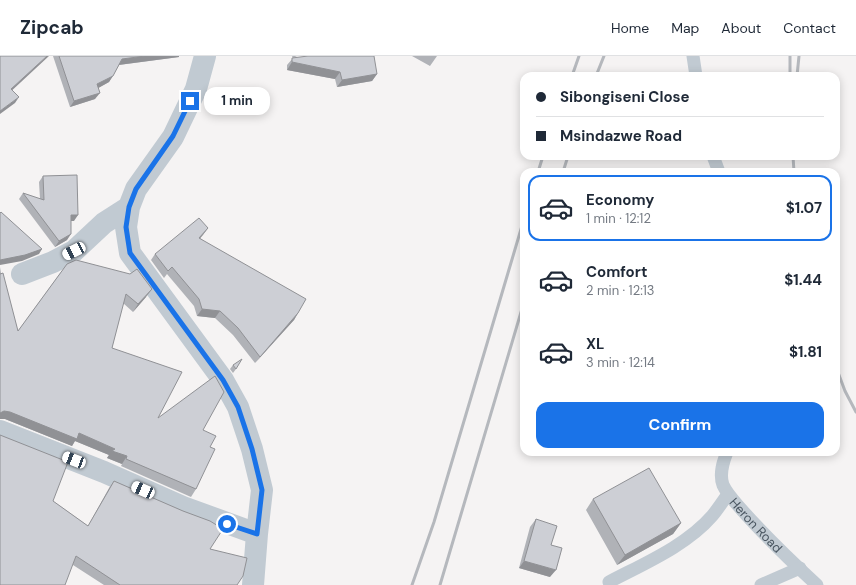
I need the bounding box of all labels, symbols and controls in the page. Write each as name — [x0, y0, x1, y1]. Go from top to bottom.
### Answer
text: Zipcab — [20, 15, 84, 40]
text: Home — [611, 19, 649, 37]
text: Map — [671, 19, 699, 37]
text: About — [721, 19, 761, 37]
text: Contact — [783, 19, 836, 37]
callout: 1 min — [204, 87, 270, 115]
text: Sibongiseni Close — [560, 87, 690, 107]
route end — [181, 92, 199, 110]
text: 1 min — [221, 92, 253, 109]
text: Msindazwe Road — [560, 126, 682, 146]
icon: car — [538, 190, 574, 226]
text: Economy — [586, 190, 654, 210]
text: $1.07 — [786, 198, 822, 218]
text: 1 min · 12:12 — [586, 210, 651, 227]
car — [61, 240, 87, 262]
icon: car — [538, 262, 574, 298]
text: Comfort — [586, 262, 647, 282]
text: $1.44 — [784, 270, 822, 290]
text: 2 min · 12:13 — [586, 282, 655, 299]
icon: car — [538, 334, 574, 370]
text: XL — [586, 334, 604, 354]
text: $1.81 — [789, 342, 822, 362]
text: 3 min · 12:14 — [586, 354, 655, 371]
button: Confirm — [536, 402, 824, 448]
car — [61, 450, 87, 470]
car — [130, 480, 156, 500]
street label: Heron Road — [726, 494, 786, 556]
route start — [218, 515, 236, 533]

